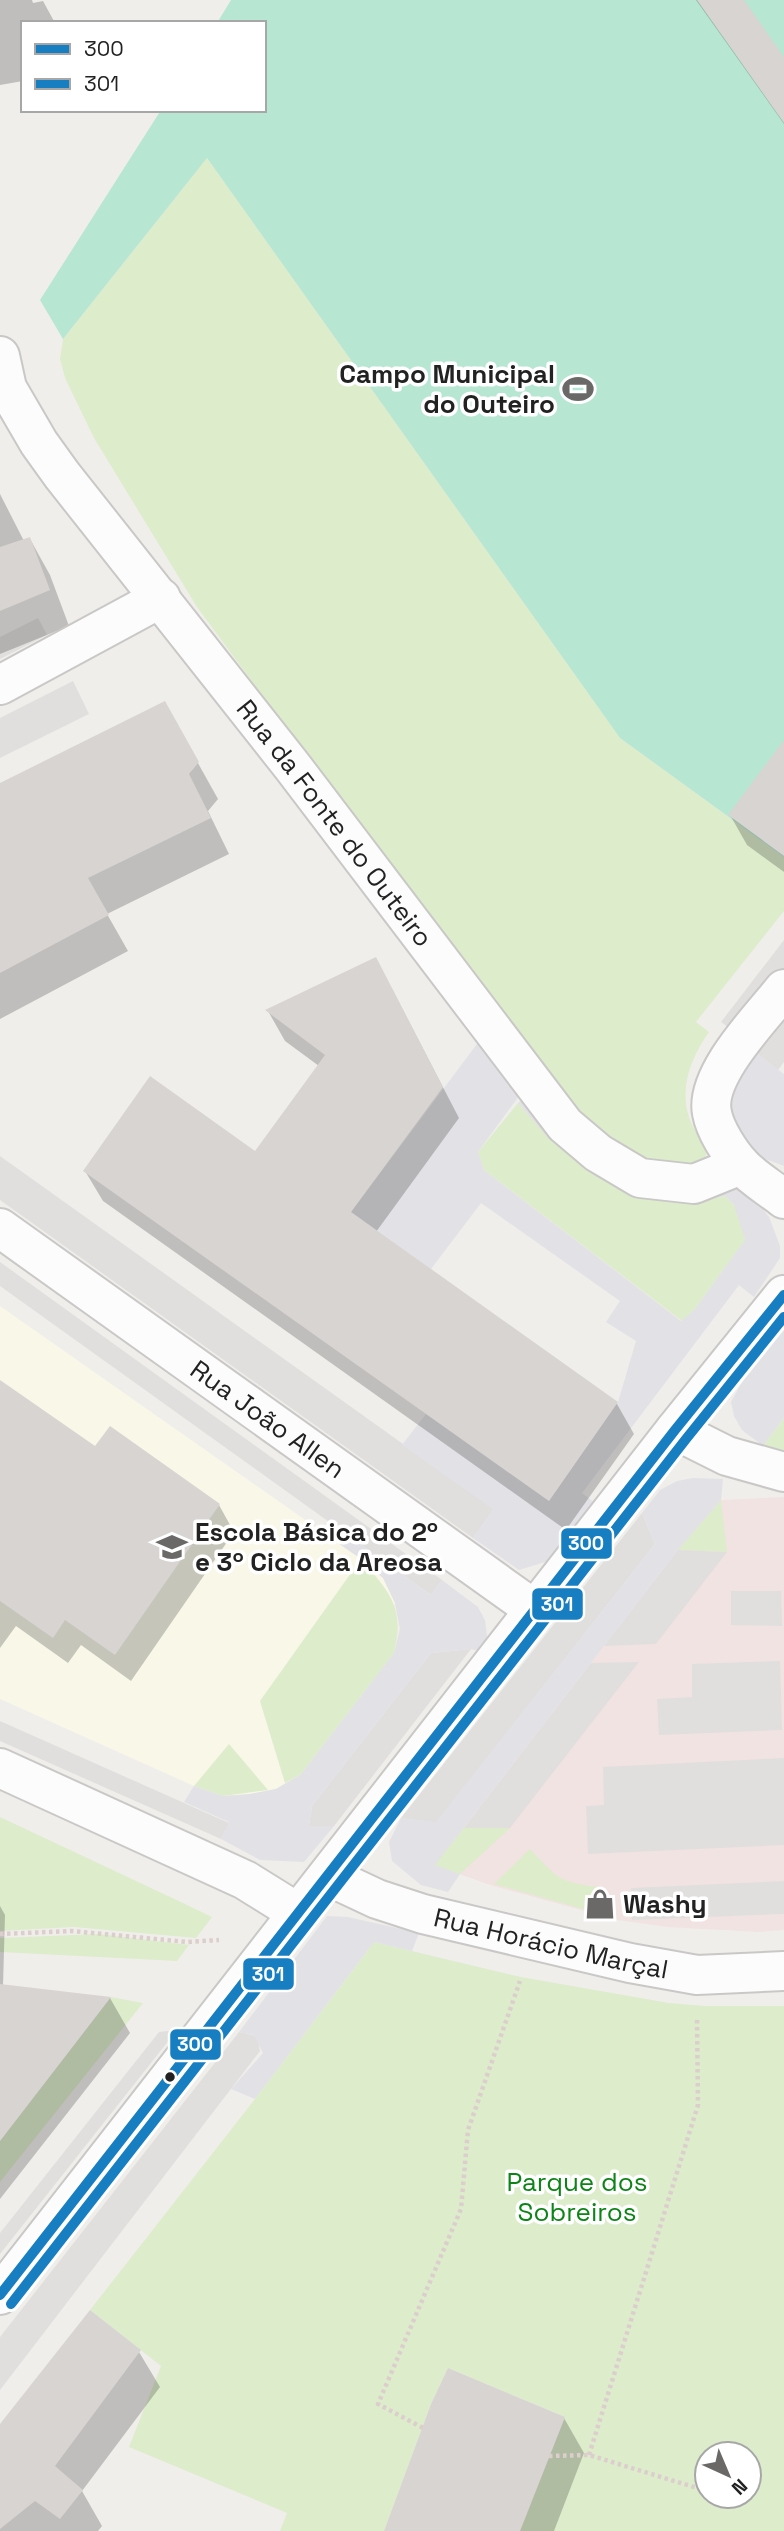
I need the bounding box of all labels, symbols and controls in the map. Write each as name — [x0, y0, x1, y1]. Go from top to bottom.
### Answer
legend — [21, 21, 266, 112]
text: 300 — [84, 35, 124, 62]
text: 301 — [84, 70, 119, 97]
place label: Campo Municipal do Outeiro — [339, 357, 555, 421]
sports icon: Campo Municipal do Outeiro — [561, 372, 595, 406]
street label: Rua da Fonte do Outeiro — [229, 693, 440, 954]
street label: Rua João Allen — [184, 1352, 352, 1486]
place label: Escola Básica do 2º e 3º Ciclo da Areosa — [195, 1515, 442, 1579]
line badge: 300 — [560, 1527, 613, 1560]
school or university icon: Escola Básica do 2º e 3º Ciclo da Areosa — [155, 1530, 189, 1564]
text: 300 — [568, 1531, 604, 1556]
line badge: 301 — [531, 1587, 584, 1621]
text: 301 — [541, 1592, 573, 1617]
shop icon: Washy — [583, 1887, 617, 1921]
place label: Washy — [623, 1887, 707, 1921]
street label: Rua Horácio Marçal — [431, 1900, 671, 1987]
line badge: 301 — [242, 1957, 295, 1991]
text: 301 — [252, 1962, 284, 1987]
line badge: 300 — [169, 2028, 222, 2061]
text: 300 — [177, 2032, 213, 2057]
unlabelled marker — [163, 2070, 177, 2084]
park label: Parque dos Sobreiros — [507, 2165, 647, 2229]
north arrow — [693, 2440, 763, 2510]
text: N — [726, 2473, 753, 2500]

